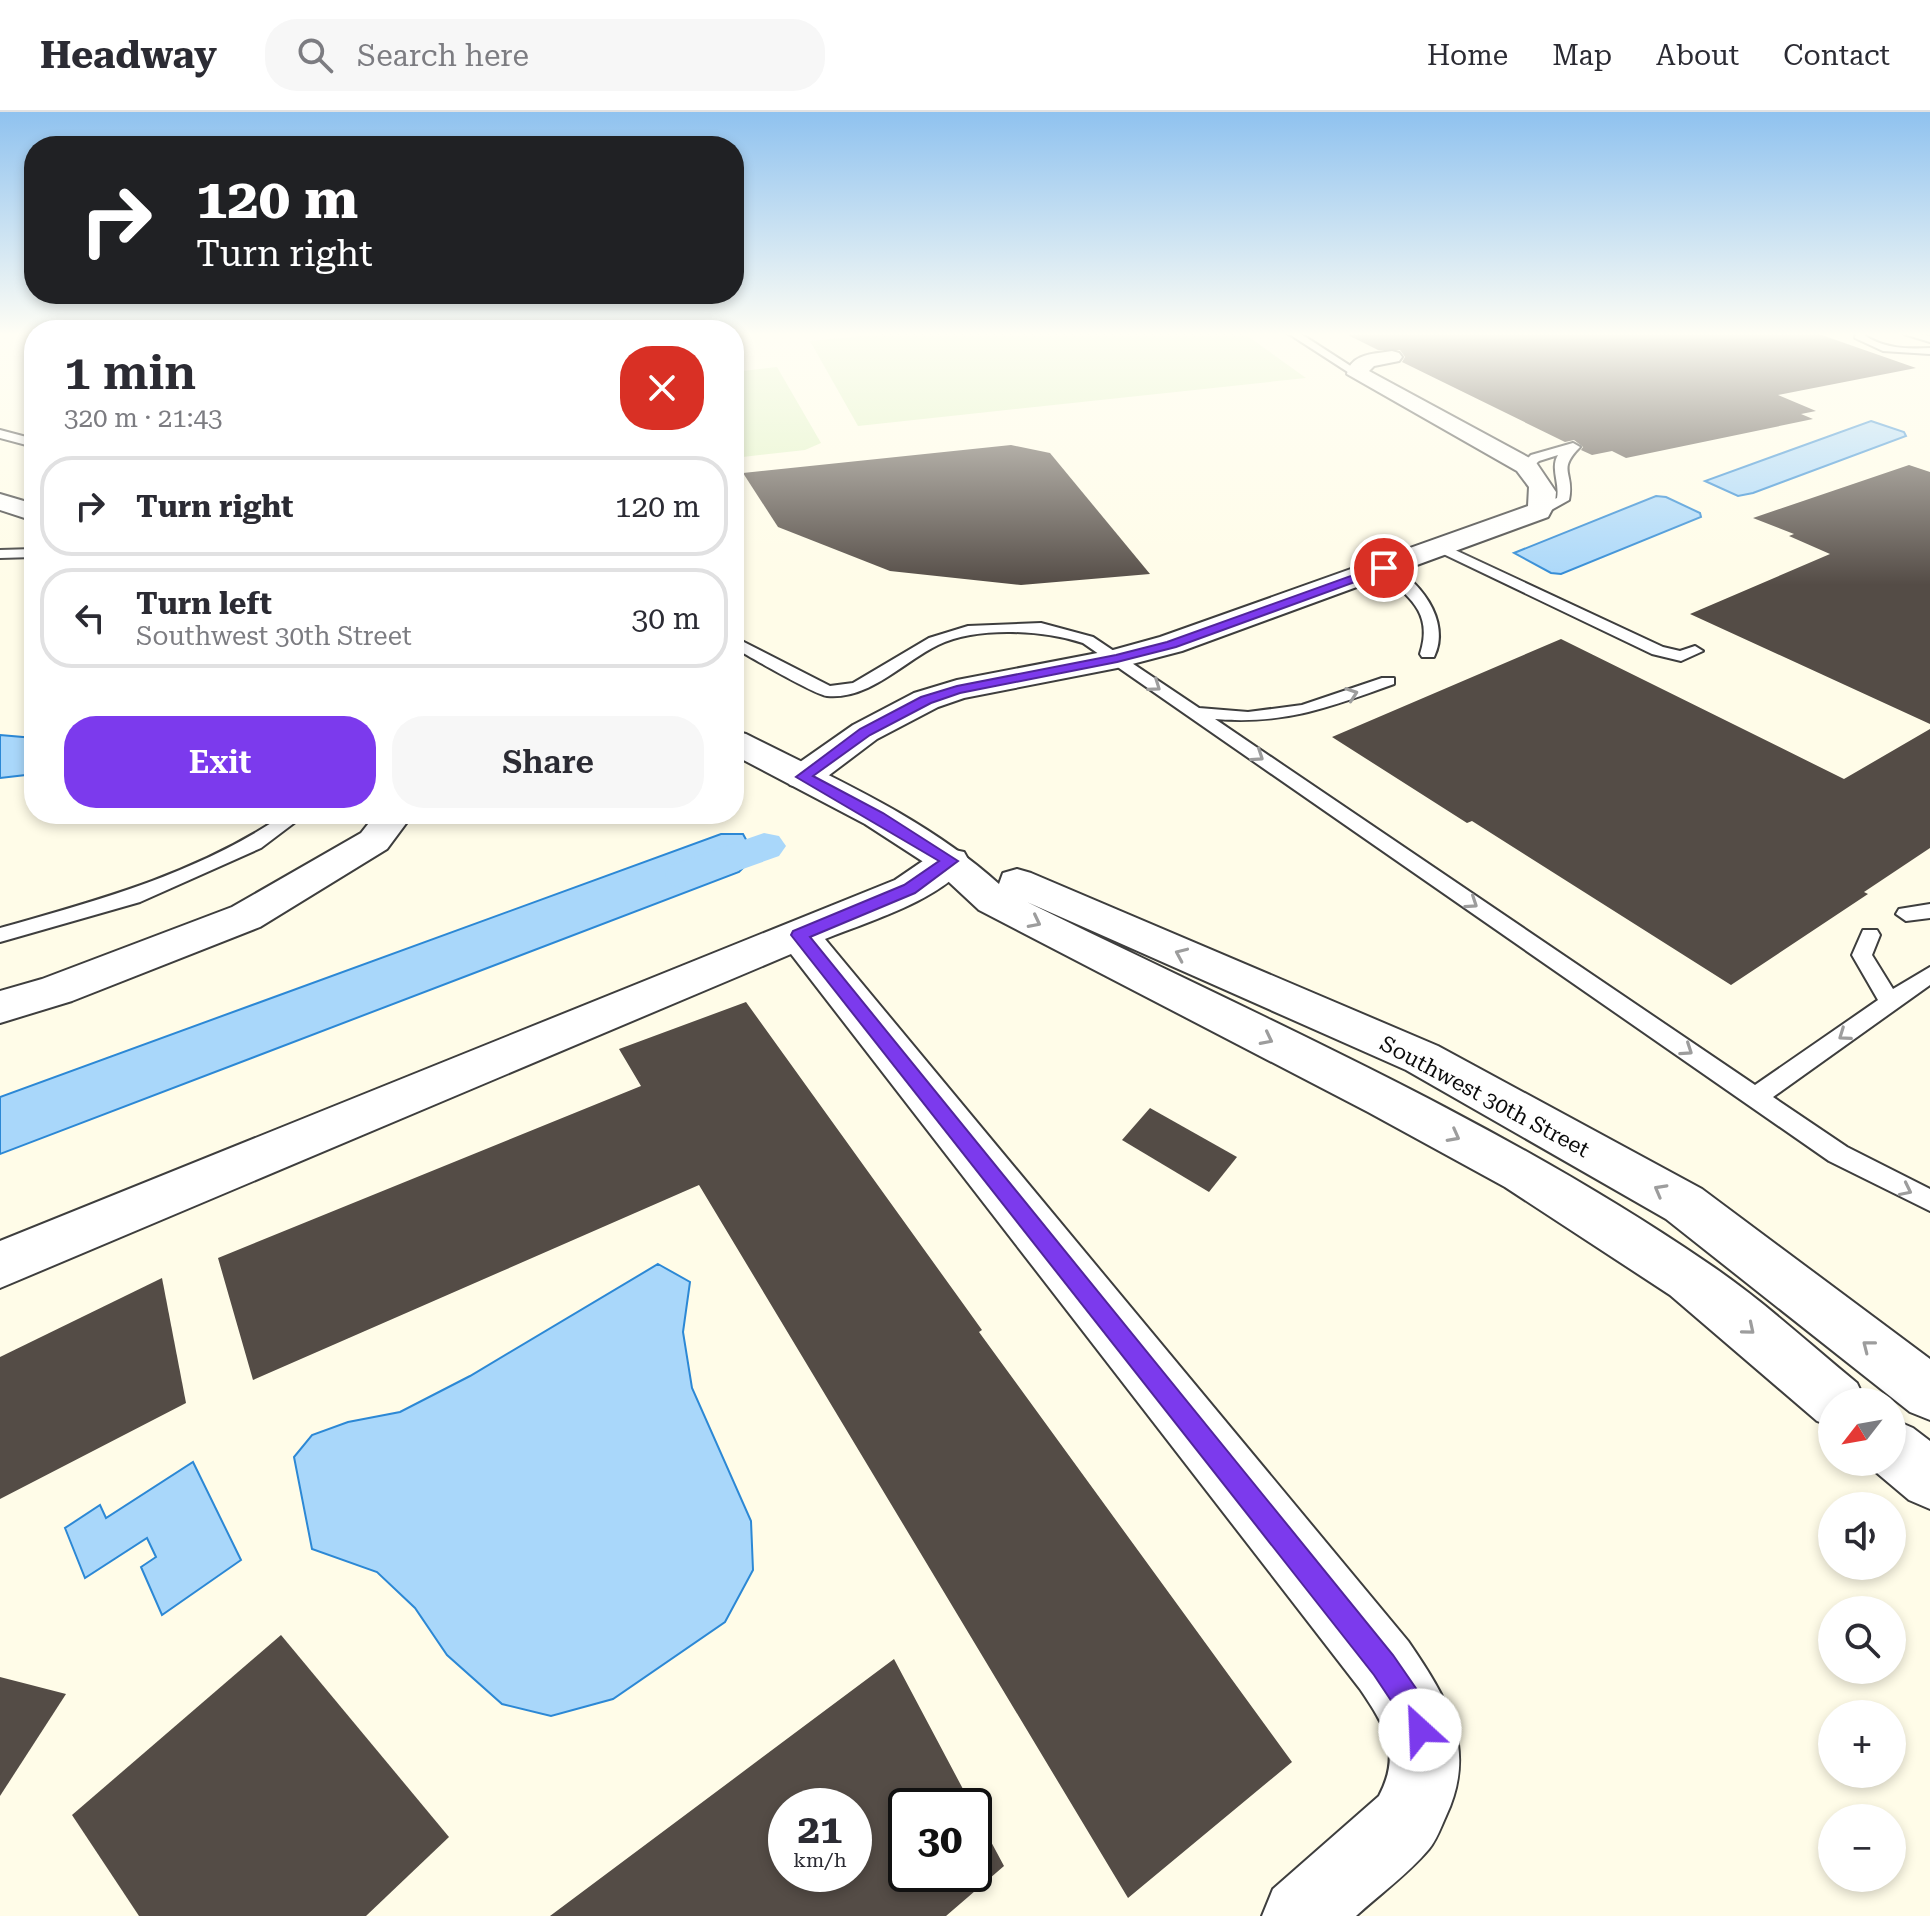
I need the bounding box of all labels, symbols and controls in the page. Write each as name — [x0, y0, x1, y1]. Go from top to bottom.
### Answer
search box — [265, 19, 825, 91]
text: Headway — [40, 33, 217, 77]
icon: search — [293, 33, 337, 77]
text: Search here — [357, 38, 529, 73]
text: Home — [1427, 39, 1508, 72]
text: Map — [1552, 39, 1612, 72]
text: About — [1656, 39, 1739, 72]
text: Contact — [1783, 39, 1890, 72]
text: 120 m — [196, 166, 358, 232]
icon: right — [64, 168, 168, 272]
text: Turn right — [196, 233, 373, 275]
text: 1 min — [64, 345, 196, 401]
button: close — [620, 346, 704, 430]
text: 320 m · 21:43 — [64, 403, 223, 433]
icon: right — [68, 484, 112, 528]
text: Turn right — [136, 489, 293, 524]
text: 120 m — [615, 489, 700, 524]
pin — [1350, 534, 1418, 602]
icon: arrive — [1362, 546, 1406, 590]
text: Turn left — [136, 586, 272, 621]
icon: left — [68, 596, 112, 640]
text: 30 m — [631, 601, 700, 636]
text: Southwest 30th Street — [136, 621, 412, 651]
one-way arrow — [1147, 676, 1161, 691]
one-way arrow — [1344, 687, 1358, 703]
button: Exit — [64, 716, 376, 808]
button: Share — [392, 716, 704, 808]
one-way arrow — [1249, 747, 1263, 762]
one-way arrow — [1464, 893, 1478, 908]
one-way arrow — [1026, 912, 1041, 928]
one-way arrow — [1175, 947, 1189, 963]
one-way arrow — [1838, 1025, 1852, 1040]
one-way arrow — [1258, 1029, 1273, 1045]
street label: Southwest 30th Street — [1376, 1031, 1594, 1162]
one-way arrow — [1678, 1040, 1692, 1055]
one-way arrow — [1446, 1126, 1460, 1141]
one-way arrow — [1897, 1180, 1912, 1196]
one-way arrow — [1654, 1185, 1668, 1200]
one-way arrow — [1740, 1319, 1754, 1334]
one-way arrow — [1862, 1341, 1877, 1355]
north arrow — [1818, 1388, 1906, 1476]
map controls — [1818, 1388, 1906, 1892]
button: sound — [1818, 1492, 1906, 1580]
button: search — [1818, 1596, 1906, 1684]
position arrow — [1378, 1688, 1462, 1772]
button: + — [1818, 1700, 1906, 1788]
speed limit sign: 30 — [888, 1788, 992, 1892]
button: − — [1818, 1804, 1906, 1892]
text: 21 — [798, 1806, 842, 1853]
text: km/h — [793, 1848, 847, 1872]

